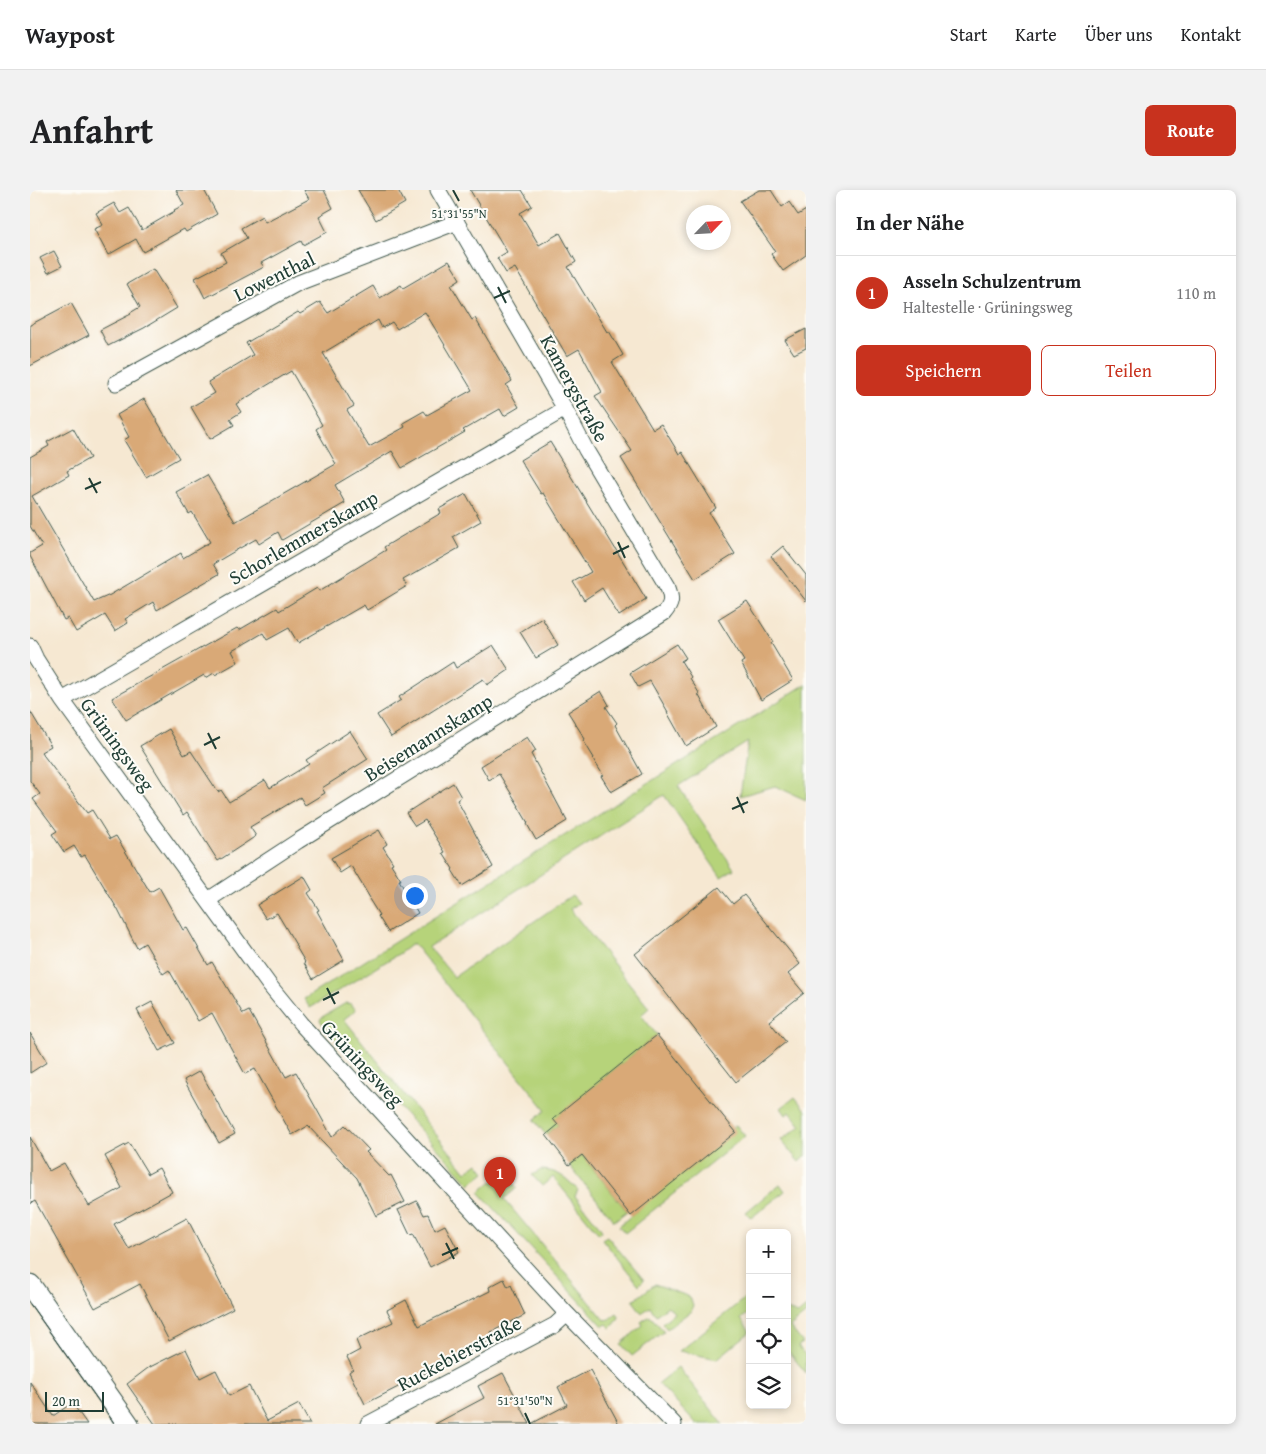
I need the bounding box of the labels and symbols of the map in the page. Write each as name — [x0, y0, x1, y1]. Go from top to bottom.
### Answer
text: 51°31'55"N — [431, 205, 487, 222]
north arrow — [686, 205, 731, 250]
street label: Lowenthal — [228, 244, 320, 308]
street label: Kamergstraße — [534, 329, 616, 447]
street label: Schorlemmerskamp — [223, 482, 383, 592]
street label: Beisemannskamp — [358, 686, 498, 788]
street label: Grüningsweg — [74, 691, 162, 797]
your location — [402, 883, 428, 909]
street label: Grüningsweg — [315, 1013, 411, 1113]
pin: 1 — [484, 1157, 516, 1198]
street label: Ruckebierstraße — [392, 1308, 526, 1398]
scale bar — [45, 1389, 104, 1412]
text: 51°31'50"N — [497, 1392, 553, 1409]

